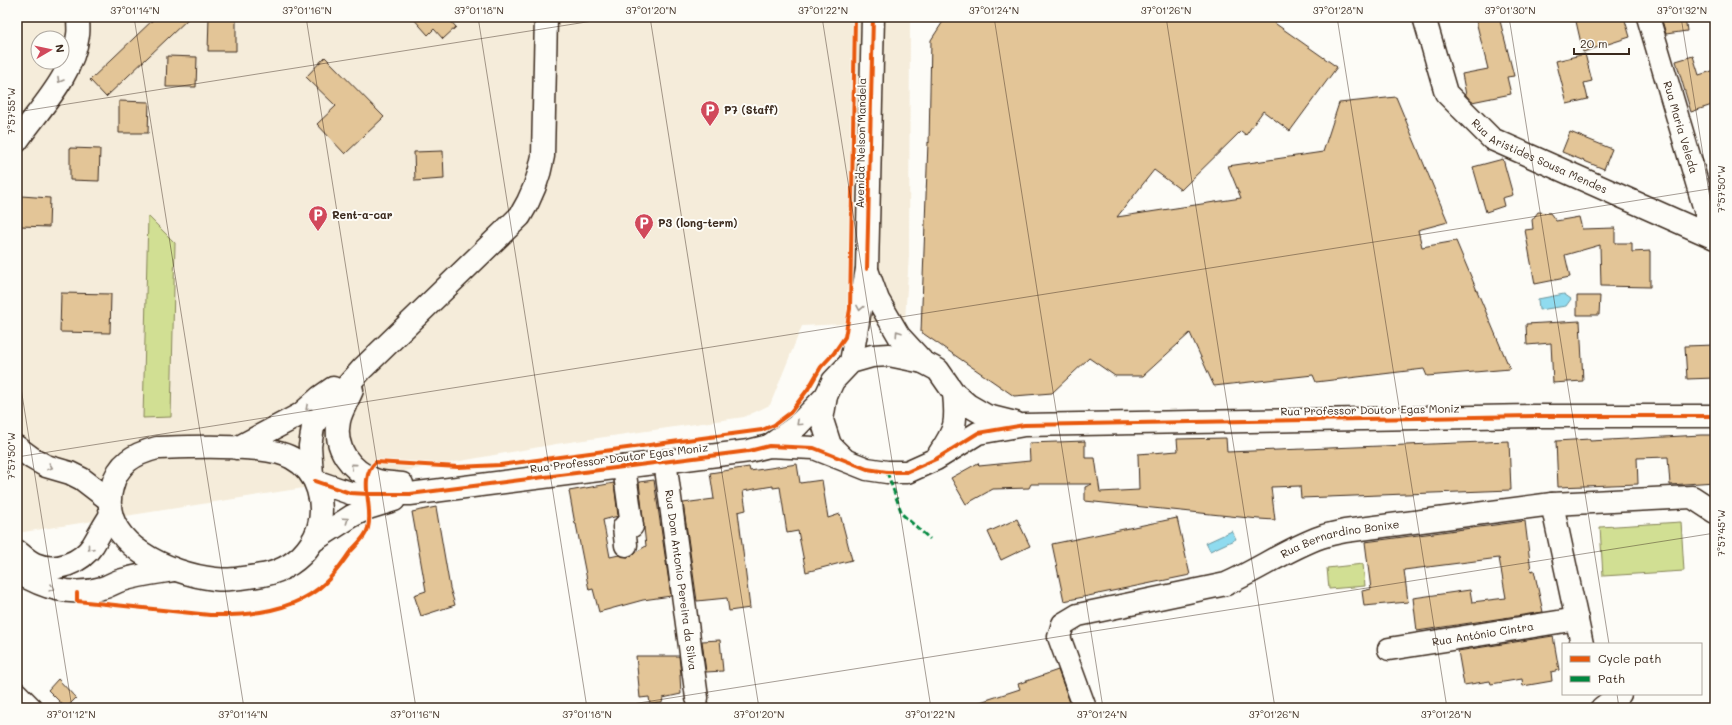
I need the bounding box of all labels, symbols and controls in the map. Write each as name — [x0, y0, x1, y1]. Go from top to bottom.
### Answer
text: 37°01'14"N — [110, 3, 160, 17]
text: 37°01'16"N — [282, 3, 332, 17]
text: 37°01'18"N — [454, 3, 504, 17]
text: 37°01'20"N — [626, 3, 676, 17]
text: 37°01'22"N — [798, 3, 848, 17]
text: 37°01'24"N — [969, 3, 1019, 17]
text: 37°01'26"N — [1141, 3, 1191, 17]
text: 37°01'28"N — [1313, 3, 1363, 17]
text: 37°01'30"N — [1484, 3, 1536, 17]
text: 37°01'32"N — [1657, 3, 1707, 17]
north arrow — [30, 30, 70, 70]
scale bar — [1574, 30, 1629, 56]
text: 20 m — [1580, 35, 1608, 51]
text: N — [52, 43, 68, 54]
one-way arrow — [58, 76, 65, 83]
street label: Avenida Nelson Mandela — [852, 78, 869, 208]
street label: Rua Maria Veleda — [1660, 79, 1702, 175]
text: 7°57'55"W — [4, 87, 18, 134]
parking icon: P7 (Staff) — [699, 99, 721, 127]
place label: P7 (Staff) — [724, 102, 778, 117]
street label: Rua Aristides Sousa Mendes — [1469, 115, 1610, 196]
text: 7°57'50"W — [1714, 165, 1728, 213]
parking icon: Rent-a-car — [307, 204, 329, 232]
place label: Rent-a-car — [332, 207, 393, 222]
parking icon: P3 (long-term) — [633, 212, 655, 240]
place label: P3 (long-term) — [658, 215, 737, 230]
one-way arrow — [857, 305, 865, 311]
one-way arrow — [896, 330, 903, 337]
street label: Rua Professor Doutor Egas Moniz — [1280, 400, 1460, 419]
one-way arrow — [305, 403, 313, 411]
one-way arrow — [796, 418, 804, 426]
text: 7°57'50"W — [4, 432, 18, 480]
street label: Rua Professor Doutor Egas Moniz — [529, 439, 709, 476]
one-way arrow — [46, 462, 53, 470]
one-way arrow — [351, 464, 358, 471]
street label: Rua Dom Antonio Pereira da Silva — [662, 489, 701, 671]
text: 7°57'45"W — [1714, 509, 1728, 557]
street label: Rua Bernardino Bonixe — [1278, 516, 1400, 561]
one-way arrow — [341, 518, 348, 525]
one-way arrow — [88, 543, 95, 550]
one-way arrow — [49, 583, 56, 592]
street label: Rua António Cintra — [1431, 618, 1535, 649]
legend — [1562, 643, 1702, 695]
text: Cycle path — [1598, 650, 1661, 666]
text: Path — [1598, 670, 1625, 686]
text: 37°01'12"N — [46, 707, 96, 721]
text: 37°01'14"N — [218, 707, 268, 721]
text: 37°01'16"N — [390, 707, 440, 721]
text: 37°01'18"N — [562, 707, 612, 721]
text: 37°01'20"N — [734, 707, 784, 721]
text: 37°01'22"N — [905, 707, 955, 721]
text: 37°01'24"N — [1077, 707, 1127, 721]
text: 37°01'26"N — [1249, 707, 1299, 721]
text: 37°01'28"N — [1421, 707, 1471, 721]

